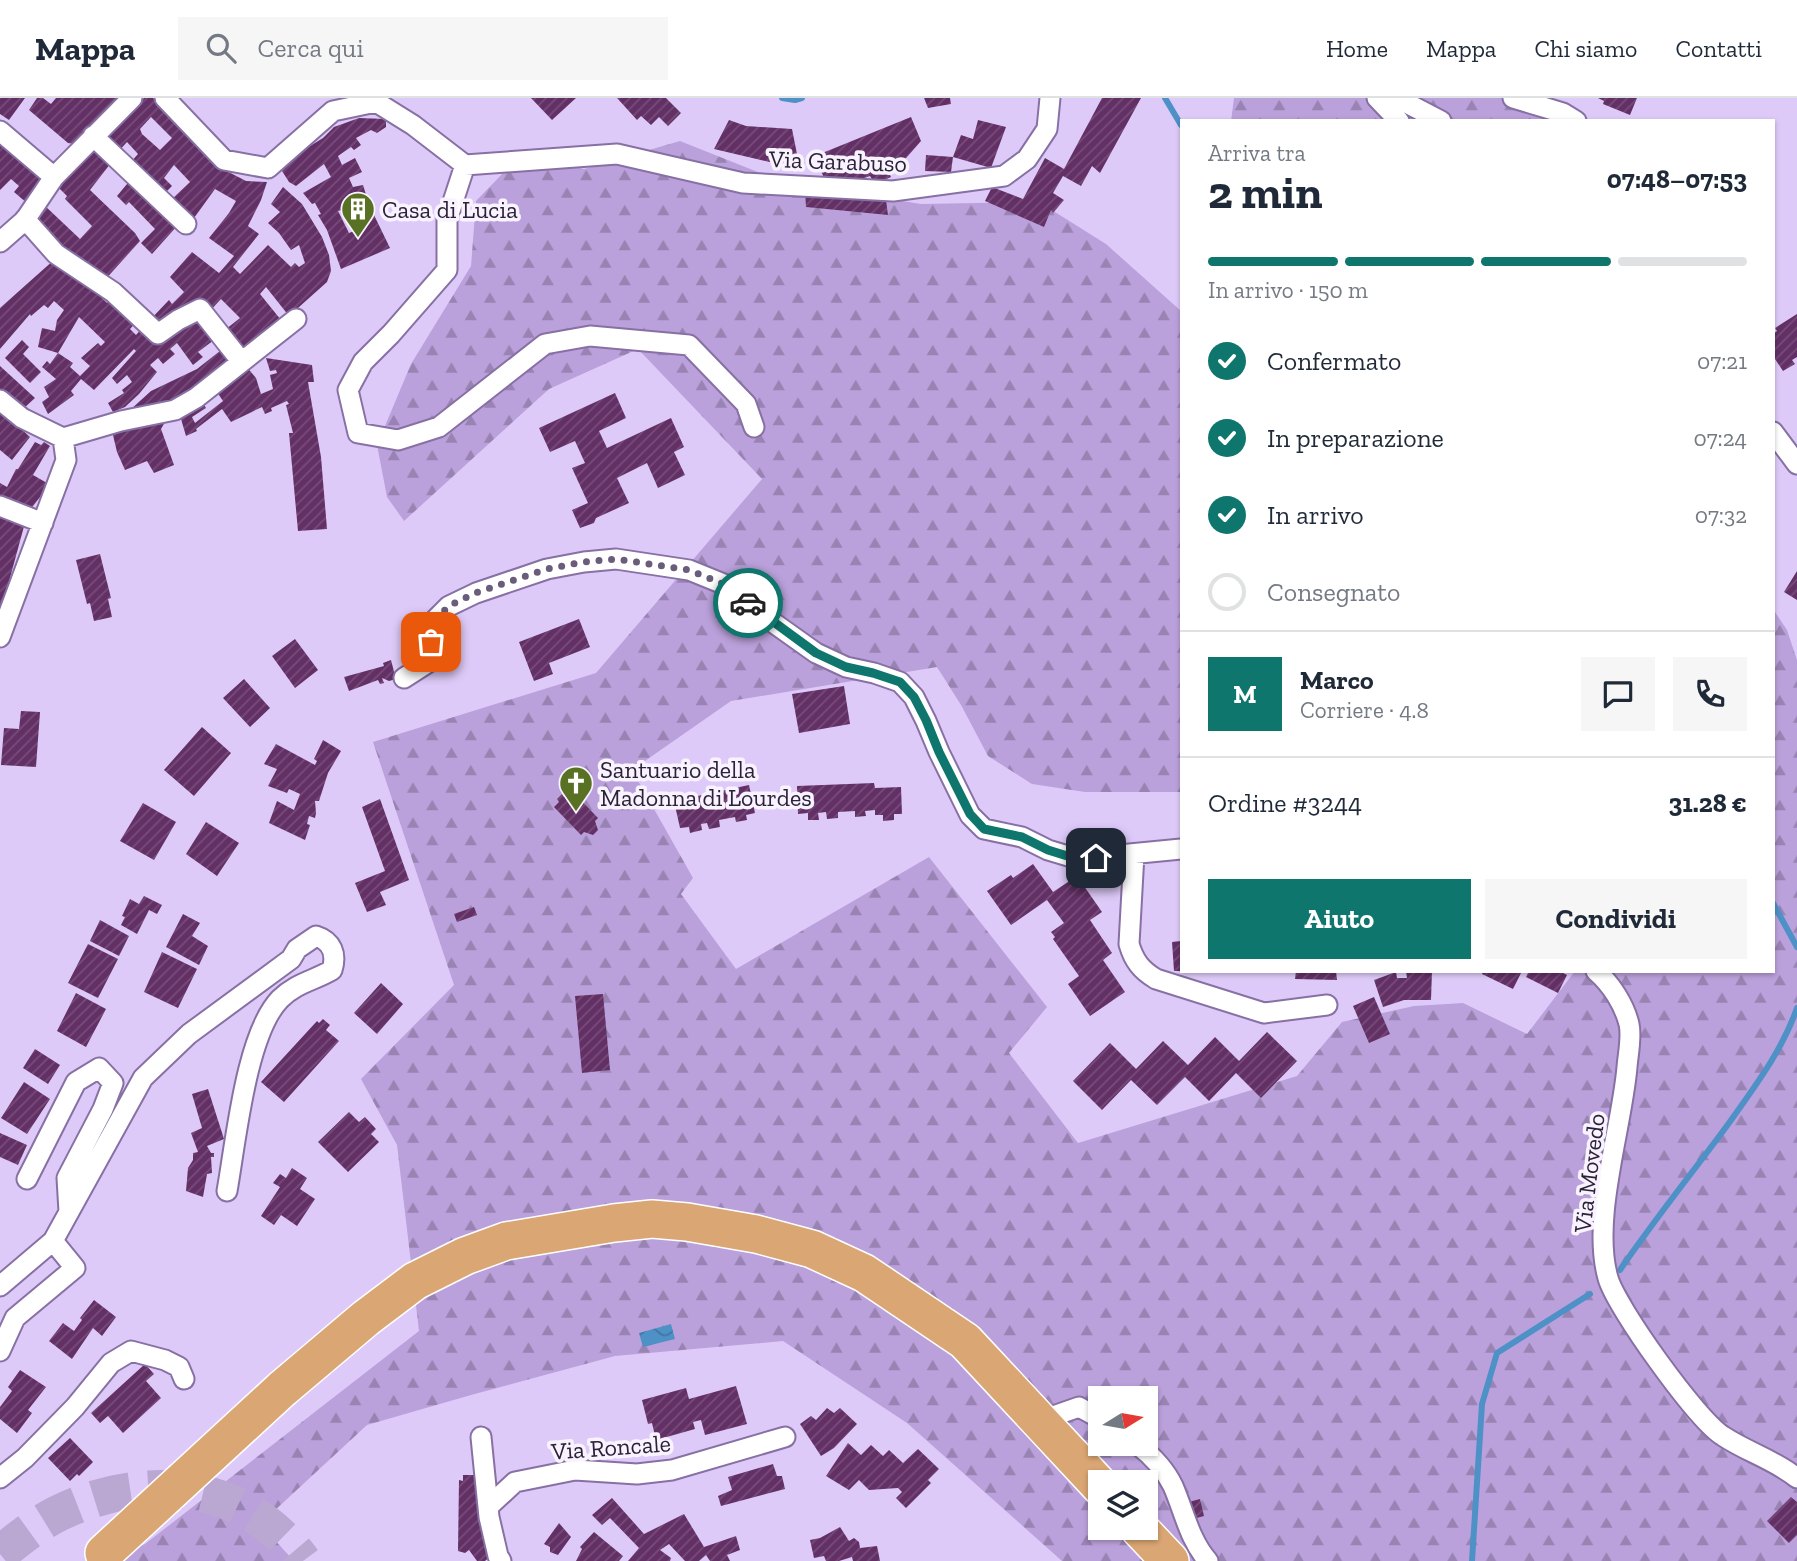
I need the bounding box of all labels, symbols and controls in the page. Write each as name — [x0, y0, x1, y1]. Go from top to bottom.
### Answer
search box — [178, 17, 668, 80]
text: Mappa — [35, 29, 136, 68]
icon: search — [202, 29, 240, 67]
text: Cerca qui — [258, 32, 364, 64]
text: Home — [1326, 34, 1388, 63]
text: Mappa — [1426, 34, 1496, 63]
text: Chi siamo — [1534, 34, 1637, 63]
text: Contatti — [1675, 34, 1762, 63]
text: Arriva tra — [1208, 139, 1306, 167]
street label: Via Garabuso — [768, 144, 907, 178]
text: 07:48–07:53 — [1607, 163, 1747, 195]
text: 2 min — [1208, 165, 1323, 220]
building icon: Casa di Lucia — [339, 190, 377, 239]
place label: Casa di Lucia — [382, 195, 518, 224]
text: In arrivo · 150 m — [1208, 276, 1368, 304]
icon: check — [1208, 342, 1246, 380]
text: Confermato — [1267, 345, 1401, 377]
text: 07:21 — [1697, 347, 1747, 375]
icon: check — [1208, 419, 1246, 457]
text: In preparazione — [1267, 422, 1444, 454]
text: 07:24 — [1694, 424, 1747, 452]
icon: check — [1208, 496, 1246, 534]
text: In arrivo — [1267, 499, 1364, 531]
text: 07:32 — [1695, 501, 1747, 529]
courier — [713, 568, 783, 638]
text: Consegnato — [1267, 576, 1400, 608]
icon: car — [729, 584, 767, 622]
pin — [401, 612, 461, 672]
icon: bag — [412, 623, 450, 661]
button: chat — [1581, 657, 1655, 731]
button: phone — [1673, 657, 1747, 731]
text: Marco — [1300, 664, 1374, 696]
text: M — [1233, 678, 1257, 710]
text: Corriere · 4.8 — [1300, 696, 1429, 724]
place label: Santuario della Madonna di Lourdes — [600, 755, 812, 812]
church icon: Santuario della Madonna di Lourdes — [557, 764, 595, 813]
text: Ordine #3244 — [1208, 787, 1362, 819]
text: 31.28 € — [1668, 787, 1747, 819]
pin — [1066, 828, 1126, 888]
icon: home — [1077, 839, 1115, 877]
button: Aiuto — [1208, 879, 1471, 959]
button: Condividi — [1485, 879, 1747, 959]
street label: Via Movedo — [1567, 1112, 1611, 1235]
north arrow — [1088, 1386, 1158, 1456]
map controls — [1088, 1386, 1158, 1540]
street label: Via Roncale — [549, 1428, 672, 1466]
button: layers — [1088, 1470, 1158, 1540]

